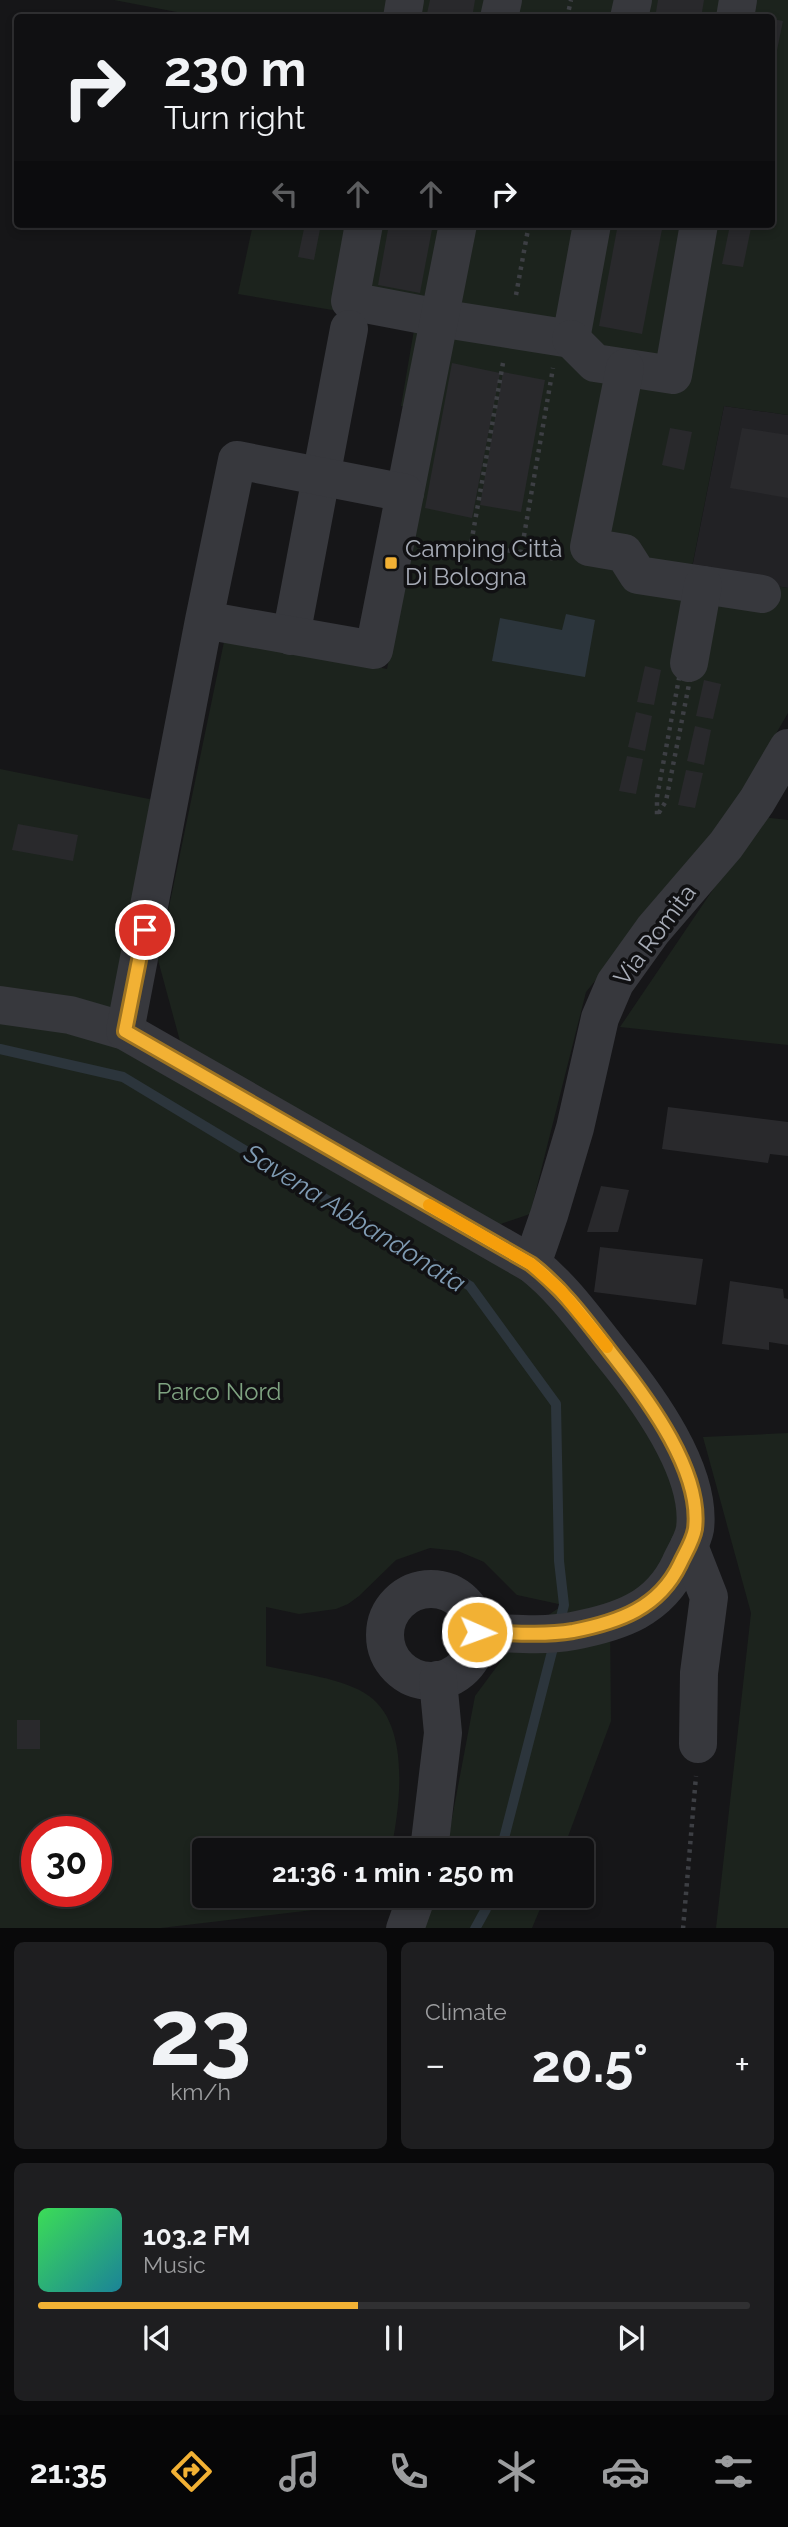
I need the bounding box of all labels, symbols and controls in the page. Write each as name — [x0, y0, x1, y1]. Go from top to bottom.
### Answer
text: 230 m — [164, 40, 306, 97]
icon: right — [49, 42, 140, 133]
text: Turn right — [164, 99, 305, 136]
icon: left — [266, 175, 304, 213]
icon: ahead — [339, 175, 377, 213]
icon: ahead — [412, 175, 450, 213]
icon: right — [485, 175, 523, 213]
place label: Camping Città Di Bologna — [405, 534, 562, 591]
marker: Camping Città Di Bologna — [383, 555, 399, 571]
street label: Via Romita — [607, 879, 702, 991]
pin — [115, 900, 175, 960]
icon: arrive — [126, 911, 164, 949]
water label: Savena Abbandonata — [238, 1137, 471, 1298]
park label: Parco Nord — [157, 1377, 282, 1406]
position arrow — [440, 1595, 514, 1669]
speed limit sign: 30 — [21, 1816, 112, 1907]
text: 21:36 · 1 min · 250 m — [272, 1858, 514, 1888]
text: 23 — [149, 1979, 252, 2086]
text: Climate — [425, 1998, 507, 2025]
text: 20.5° — [532, 2033, 648, 2094]
text: − — [425, 2042, 445, 2087]
text: + — [734, 2042, 750, 2087]
text: km/h — [170, 2078, 231, 2105]
text: 103.2 FM — [143, 2221, 250, 2251]
text: Music — [143, 2251, 206, 2278]
icon: previous — [138, 2319, 176, 2357]
icon: pause — [375, 2319, 413, 2357]
icon: next — [612, 2319, 650, 2357]
icon: directions — [167, 2447, 216, 2496]
icon: music — [275, 2447, 324, 2496]
icon: phone — [384, 2447, 433, 2496]
icon: climate — [492, 2447, 541, 2496]
icon: car — [601, 2447, 650, 2496]
icon: filters — [709, 2447, 758, 2496]
text: 21:35 — [30, 2453, 107, 2490]

